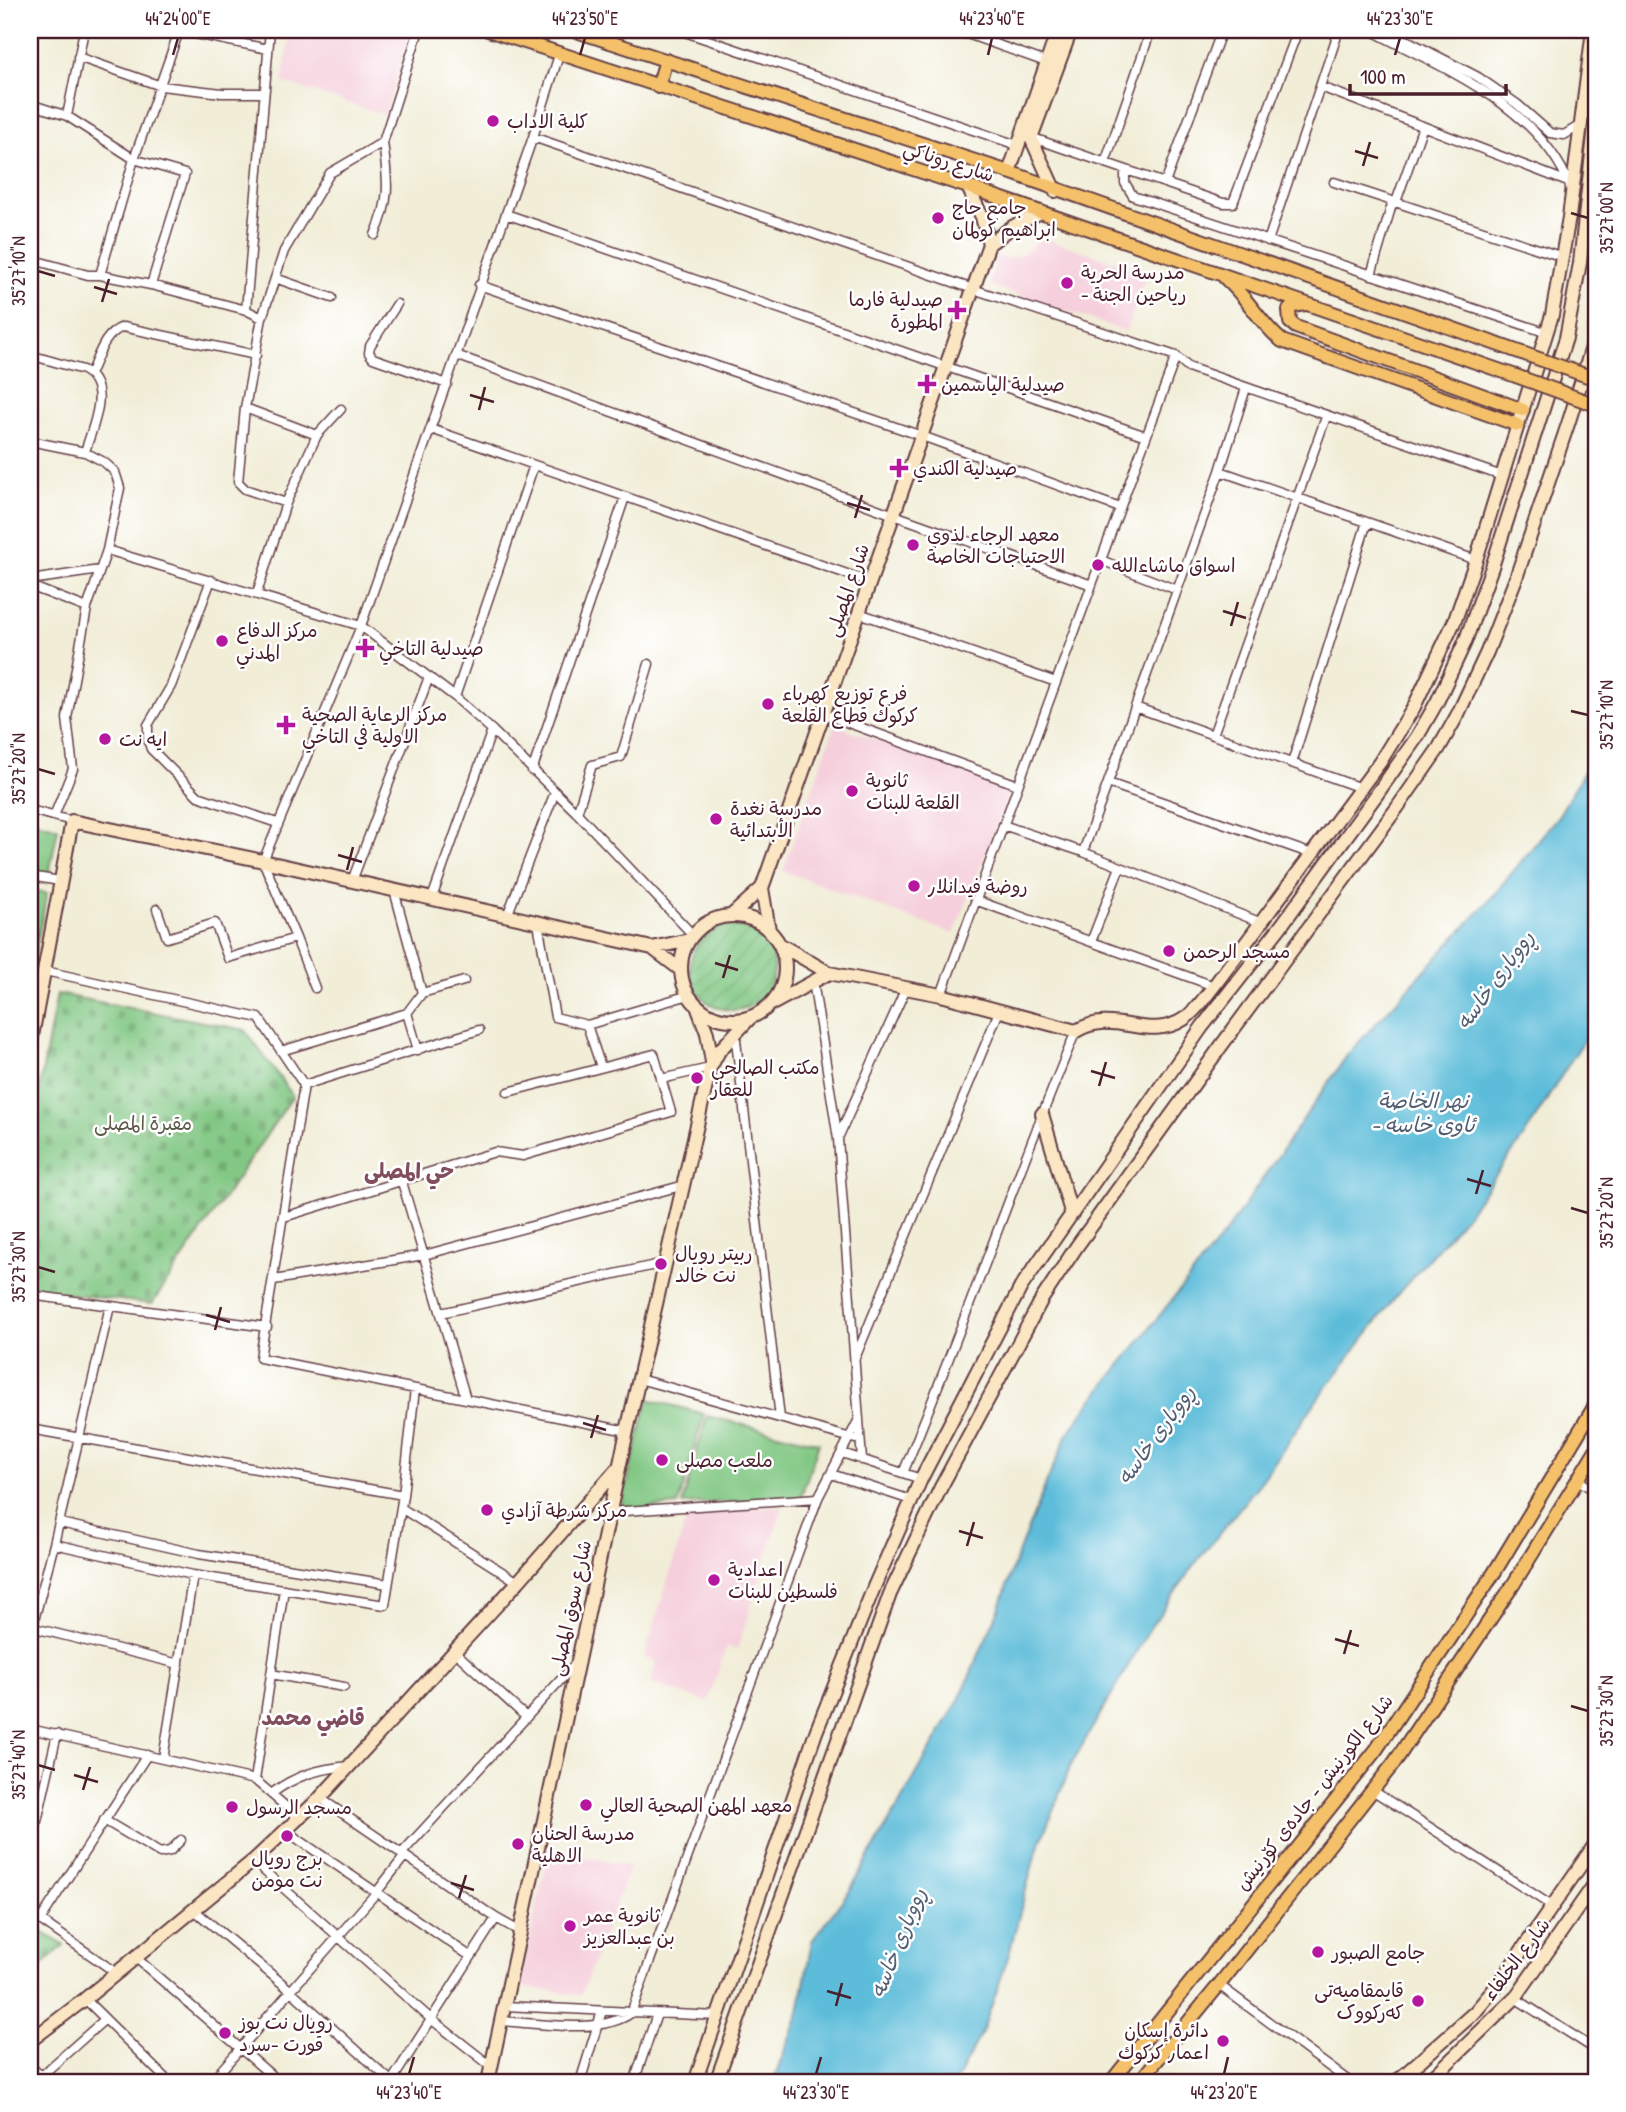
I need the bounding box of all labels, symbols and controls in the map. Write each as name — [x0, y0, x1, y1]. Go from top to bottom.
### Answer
text: 44°24'00"E — [145, 6, 211, 31]
text: 44°23'50"E — [552, 6, 618, 31]
text: 44°23'40"E — [959, 6, 1025, 31]
text: 44°23'30"E — [1367, 6, 1433, 31]
scale bar — [1350, 52, 1505, 96]
text: 100 m — [1360, 62, 1406, 91]
place label: كلية الاداب — [507, 108, 588, 134]
marker: كلية الاداب — [485, 113, 501, 129]
street label: شارع روناكي — [899, 134, 998, 192]
text: 35°27'00"N — [1594, 182, 1619, 254]
place label: جامع حاج ابراهيم كولمان — [952, 194, 1056, 244]
marker: جامع حاج ابراهيم كولمان — [930, 210, 946, 226]
text: 35°27'10"N — [6, 236, 31, 306]
place label: مدرسة الحرية - رياحين الجنة — [1081, 259, 1186, 307]
marker: مدرسة الحرية - رياحين الجنة — [1059, 275, 1075, 291]
place label: صيدلية فارما المطورة — [848, 286, 943, 334]
marker: صيدلية فارما المطورة — [949, 302, 965, 318]
place label: صيدلية الياسمين — [941, 371, 1065, 397]
marker: صيدلية الياسمين — [919, 376, 935, 392]
place label: صيدلية الكندي — [913, 455, 1017, 483]
marker: صيدلية الكندي — [891, 460, 907, 476]
place label: معهد الرجاء لذوي الاحتياجات الخاصة — [927, 521, 1065, 569]
marker: معهد الرجاء لذوي الاحتياجات الخاصة — [905, 537, 921, 553]
street label: شارع المصلى — [819, 540, 876, 640]
place label: اسواق ماشاءالله — [1112, 552, 1235, 578]
marker: اسواق ماشاءالله — [1090, 557, 1106, 573]
place label: مركز الدفاع المدني — [236, 617, 318, 669]
marker: مركز الدفاع المدني — [214, 633, 230, 649]
place label: صيدلية التاخي — [379, 635, 484, 665]
marker: صيدلية التاخي — [357, 640, 373, 656]
place label: فرع توزيع كهرباء كركوك قطاع القلعة — [782, 680, 918, 729]
text: 35°27'10"N — [1594, 680, 1619, 750]
marker: فرع توزيع كهرباء كركوك قطاع القلعة — [760, 696, 776, 712]
place label: مركز الرعاية الصحية الاولية في التاخي — [302, 701, 447, 753]
marker: مركز الرعاية الصحية الاولية في التاخي — [276, 715, 296, 735]
place label: ايه نت — [119, 726, 167, 752]
marker: ايه نت — [97, 731, 113, 747]
text: 35°27'20"N — [6, 733, 31, 805]
place label: ثانوية القلعة للبنات — [866, 767, 960, 815]
marker: ثانوية القلعة للبنات — [844, 783, 860, 799]
place label: مدرسة نغدة الأبتدائية — [730, 795, 822, 843]
marker: مدرسة نغدة الأبتدائية — [708, 811, 724, 827]
place label: روضة فيدانلار — [927, 873, 1028, 899]
marker: روضة فيدانلار — [906, 878, 922, 894]
water label: ڕووباری خاسە — [1449, 924, 1544, 1037]
place label: مسجد الرحمن — [1183, 938, 1290, 964]
marker: مسجد الرحمن — [1161, 943, 1177, 959]
place label: مكتب الصالحي للعقار — [709, 1054, 820, 1102]
marker: مكتب الصالحي للعقار — [689, 1070, 705, 1086]
water label: نهر الخاصة - ئاوی خاسە — [1371, 1086, 1477, 1139]
park label: مقبرة المصلى — [94, 1110, 192, 1136]
district label: حي المصلى — [364, 1156, 454, 1190]
text: 35°27'20"N — [1594, 1177, 1619, 1249]
text: 35°27'30"N — [6, 1231, 31, 1303]
place label: ربيتر رويال نت خالد — [675, 1240, 752, 1288]
marker: ربيتر رويال نت خالد — [653, 1256, 669, 1272]
water label: ڕووباری خاسە — [1110, 1379, 1205, 1492]
place label: ملعب مصلى — [676, 1447, 773, 1473]
marker: ملعب مصلى — [654, 1452, 670, 1468]
place label: مركز شرطة آزادي — [501, 1497, 627, 1525]
marker: مركز شرطة آزادي — [479, 1502, 495, 1518]
street label: شارع سوق المصلى — [543, 1538, 598, 1678]
place label: اعدادية فلسطين للبنات — [728, 1556, 838, 1604]
marker: اعدادية فلسطين للبنات — [706, 1572, 722, 1588]
text: 35°27'30"N — [1594, 1675, 1619, 1747]
street label: شارع الكورنيش - جادەی کۆرنیش — [1229, 1688, 1400, 1896]
district label: قاضي محمد — [261, 1703, 365, 1737]
text: 35°27'40"N — [6, 1730, 31, 1800]
place label: معهد المهن الصحية العالي — [600, 1792, 792, 1822]
place label: مسجد الرسول — [246, 1794, 352, 1820]
marker: معهد المهن الصحية العالي — [578, 1797, 594, 1813]
marker: مسجد الرسول — [224, 1799, 240, 1815]
place label: مدرسة الحنان الاهلية — [532, 1820, 635, 1868]
marker: برج رويال نت مومن — [279, 1828, 295, 1844]
marker: مدرسة الحنان الاهلية — [510, 1836, 526, 1852]
place label: برج رويال نت مومن — [251, 1845, 323, 1893]
water label: ڕووباری خاسە — [862, 1884, 936, 2003]
place label: ثانوية عمر بن عبدالعزيز — [582, 1902, 675, 1950]
street label: شارع الخلفاء — [1476, 1912, 1557, 2006]
marker: ثانوية عمر بن عبدالعزيز — [562, 1918, 578, 1934]
place label: جامع الصبور — [1330, 1939, 1425, 1966]
marker: جامع الصبور — [1310, 1944, 1326, 1960]
place label: قایمقامیەتی کەرکووک — [1314, 1977, 1404, 2025]
marker: قایمقامیەتی کەرکووک — [1410, 1993, 1426, 2009]
place label: رويال نت بوز قورت -سرد — [237, 2009, 333, 2057]
place label: دائرة إسكان اعمار كركوك — [1118, 2017, 1209, 2065]
marker: رويال نت بوز قورت -سرد — [217, 2025, 233, 2041]
marker: دائرة إسكان اعمار كركوك — [1215, 2033, 1231, 2049]
text: 44°23'40"E — [376, 2080, 442, 2105]
text: 44°23'30"E — [783, 2080, 849, 2105]
text: 44°23'20"E — [1190, 2080, 1258, 2105]

